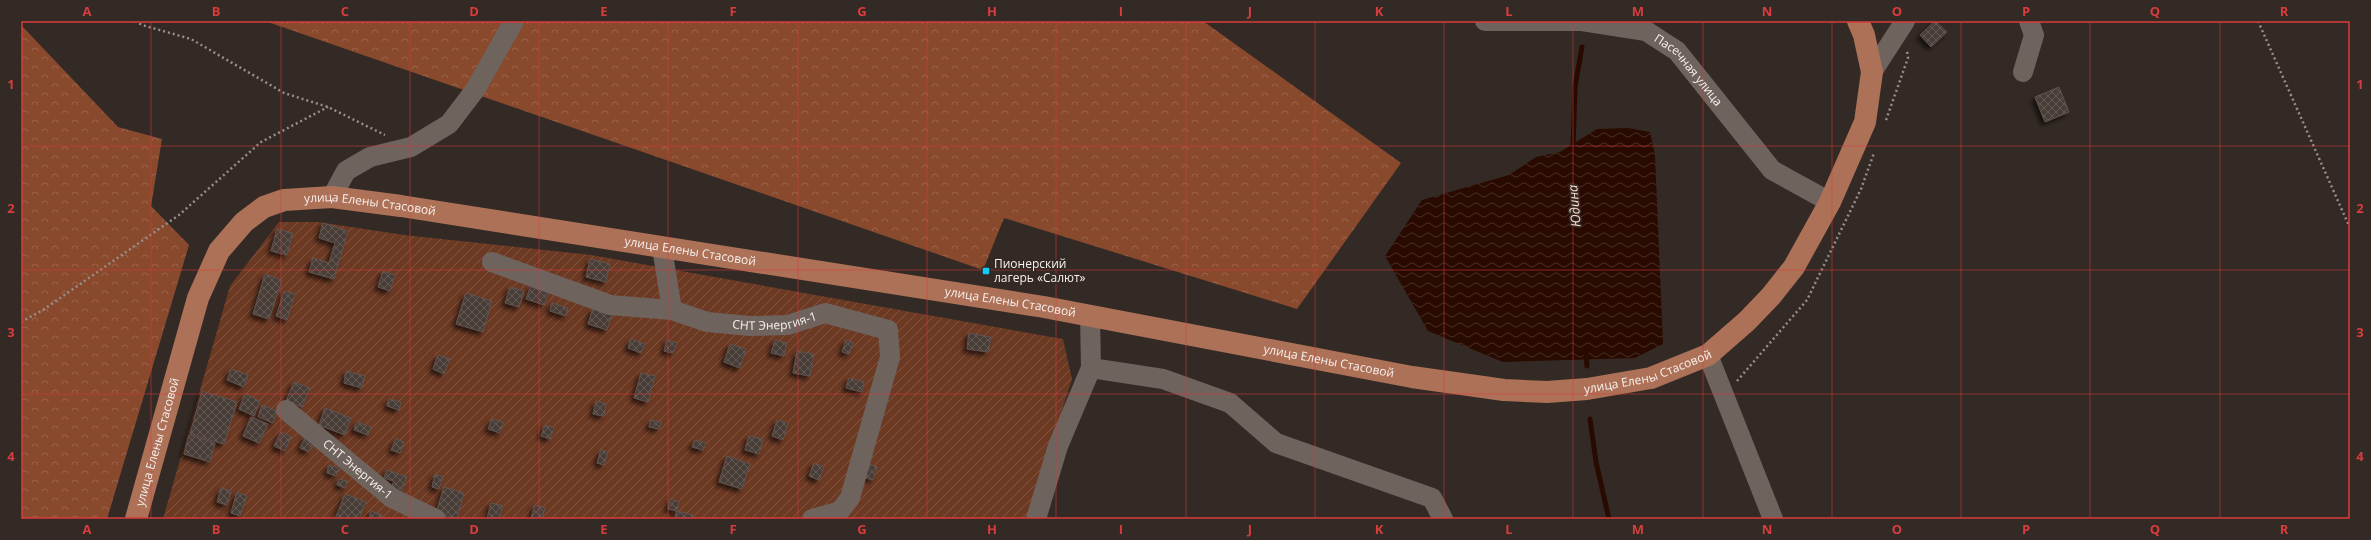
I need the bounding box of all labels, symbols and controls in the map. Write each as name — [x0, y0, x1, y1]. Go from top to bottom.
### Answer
text: A — [83, 2, 92, 20]
text: B — [212, 2, 221, 20]
text: C — [341, 2, 349, 20]
text: D — [469, 2, 479, 20]
text: E — [600, 2, 608, 20]
text: F — [729, 2, 737, 20]
text: G — [857, 2, 867, 20]
text: H — [987, 2, 997, 20]
text: I — [1119, 2, 1123, 20]
text: J — [1247, 2, 1252, 20]
text: K — [1375, 2, 1384, 20]
text: L — [1505, 2, 1513, 20]
text: M — [1632, 2, 1644, 20]
text: N — [1762, 2, 1772, 20]
text: O — [1892, 2, 1902, 20]
text: P — [2022, 2, 2030, 20]
text: Q — [2150, 2, 2160, 20]
text: R — [2280, 2, 2289, 20]
street label: Пасечная улица — [1651, 30, 1727, 109]
text: 1 — [7, 75, 15, 93]
text: 1 — [2356, 75, 2364, 93]
water label: Юдина — [1563, 183, 1585, 228]
street label: улица Елены Стасовой — [304, 188, 437, 219]
text: 2 — [7, 199, 15, 217]
text: 2 — [2356, 199, 2364, 217]
street label: улица Елены Стасовой — [624, 232, 757, 270]
place label: Пионерский лагерь «Салют» — [994, 255, 1086, 286]
marker: Пионерский лагерь «Салют» — [981, 266, 991, 276]
street label: улица Елены Стасовой — [944, 283, 1077, 321]
street label: СНТ Энергия-1 — [732, 307, 819, 334]
text: 3 — [7, 323, 15, 341]
text: 3 — [2356, 323, 2364, 341]
street label: улица Елены Стасовой — [1262, 340, 1396, 381]
street label: улица Елены Стасовой — [1583, 345, 1714, 397]
street label: улица Елены Стасовой — [131, 376, 183, 508]
street label: СНТ Энергия-1 — [319, 435, 396, 503]
text: 4 — [7, 447, 15, 465]
text: 4 — [2356, 447, 2364, 465]
text: A — [83, 520, 92, 538]
text: B — [212, 520, 221, 538]
text: C — [341, 520, 349, 538]
text: D — [469, 520, 479, 538]
text: E — [600, 520, 608, 538]
text: F — [729, 520, 737, 538]
text: G — [857, 520, 867, 538]
text: H — [987, 520, 997, 538]
text: I — [1119, 520, 1123, 538]
text: J — [1247, 520, 1252, 538]
text: K — [1375, 520, 1384, 538]
text: L — [1505, 520, 1513, 538]
text: M — [1632, 520, 1644, 538]
text: N — [1762, 520, 1772, 538]
text: O — [1892, 520, 1902, 538]
text: P — [2022, 520, 2030, 538]
text: Q — [2150, 520, 2160, 538]
text: R — [2280, 520, 2289, 538]

